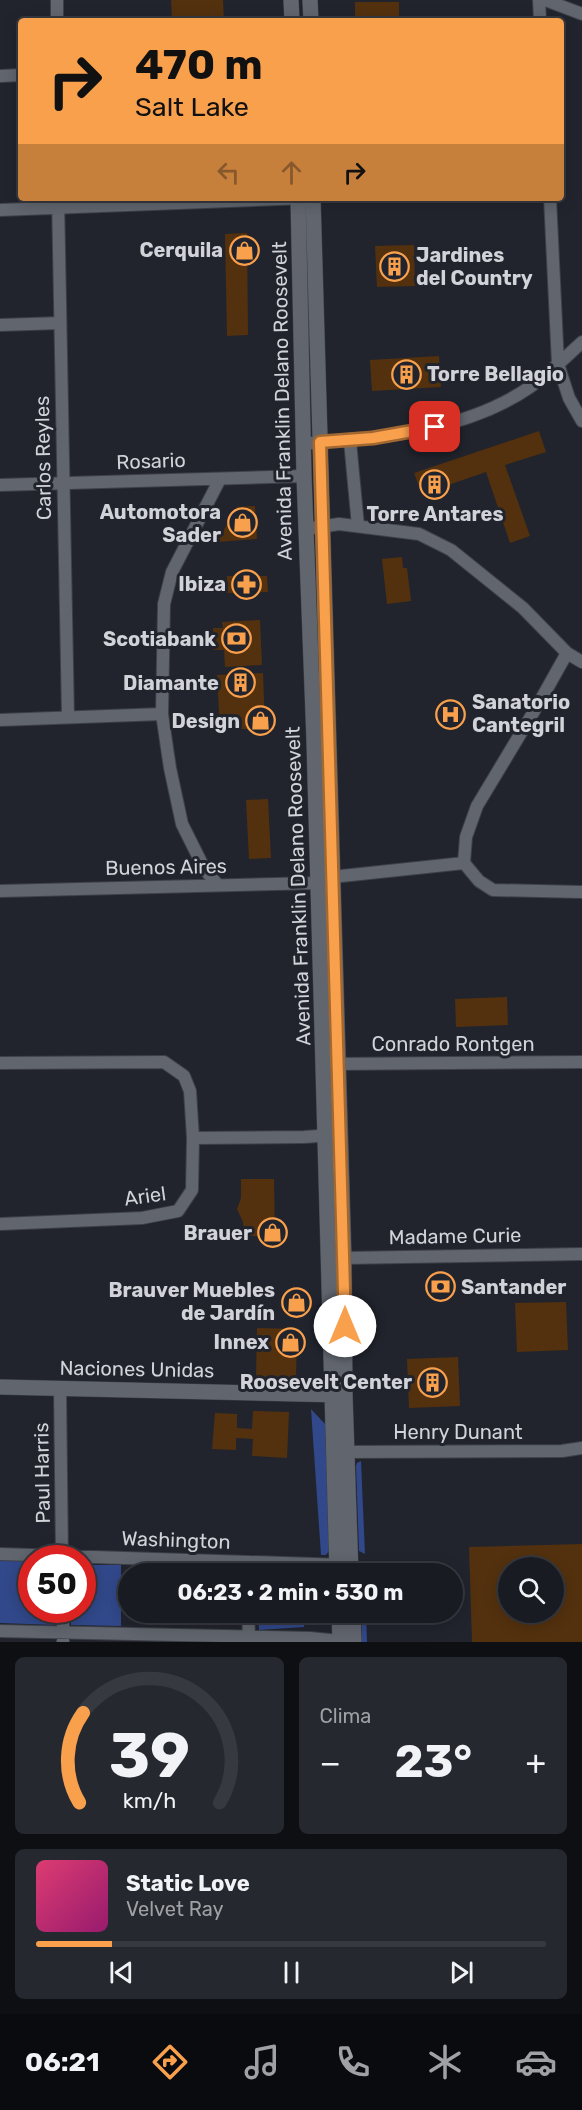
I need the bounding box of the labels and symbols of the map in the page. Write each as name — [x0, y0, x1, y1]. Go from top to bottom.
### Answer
shop icon: Cerquila — [228, 234, 260, 266]
place label: Cerquila — [139, 238, 223, 262]
street label: Avenida Franklin Delano Roosevelt — [267, 241, 297, 561]
place label: Jardines del Country — [416, 243, 533, 290]
building icon: Jardines del Country — [379, 250, 411, 282]
building icon: Torre Bellagio — [390, 358, 422, 390]
place label: Torre Bellagio — [427, 362, 564, 386]
street label: Carlos Reyles — [30, 396, 56, 520]
pin — [409, 401, 460, 452]
street label: Rosario — [116, 448, 186, 474]
building icon: Torre Antares — [419, 468, 451, 500]
place label: Automotora Sader — [100, 500, 221, 547]
place label: Torre Antares — [367, 502, 503, 526]
shop icon: Automotora Sader — [226, 507, 258, 539]
pharmacy icon: Ibiza — [231, 568, 263, 600]
place label: Ibiza — [178, 572, 226, 596]
bank icon: Scotiabank — [221, 623, 253, 655]
place label: Scotiabank — [103, 627, 216, 651]
building icon: Diamante — [224, 667, 256, 699]
place label: Diamante — [123, 671, 219, 695]
place label: Sanatorio Cantegril — [472, 690, 570, 737]
hospital icon: Sanatorio Cantegril — [435, 698, 467, 730]
shop icon: Design — [245, 705, 277, 737]
place label: Design — [171, 709, 240, 733]
street label: Avenida Franklin Delano Roosevelt — [280, 726, 316, 1046]
street label: Buenos Aires — [105, 854, 227, 880]
street label: Conrado Rontgen — [371, 1032, 535, 1056]
street label: Ariel — [123, 1181, 167, 1211]
shop icon: Brauer — [257, 1217, 289, 1249]
place label: Brauer — [183, 1221, 252, 1245]
street label: Madame Curie — [388, 1223, 522, 1249]
bank icon: Santander — [424, 1271, 456, 1303]
place label: Santander — [461, 1275, 566, 1299]
place label: Brauver Muebles de Jardín — [109, 1278, 275, 1325]
shop icon: Brauver Muebles de Jardín — [280, 1286, 312, 1318]
position arrow — [313, 1294, 377, 1358]
shop icon: Innex — [274, 1326, 306, 1358]
place label: Innex — [214, 1330, 269, 1354]
street label: Naciones Unidas — [59, 1356, 215, 1382]
building icon: Roosevelt Center — [417, 1366, 449, 1398]
place label: Roosevelt Center — [240, 1370, 412, 1394]
street label: Henry Dunant — [393, 1420, 523, 1444]
street label: Paul Harris — [29, 1422, 55, 1524]
street label: Washington — [121, 1526, 231, 1554]
speed limit sign: 50 — [18, 1545, 96, 1623]

